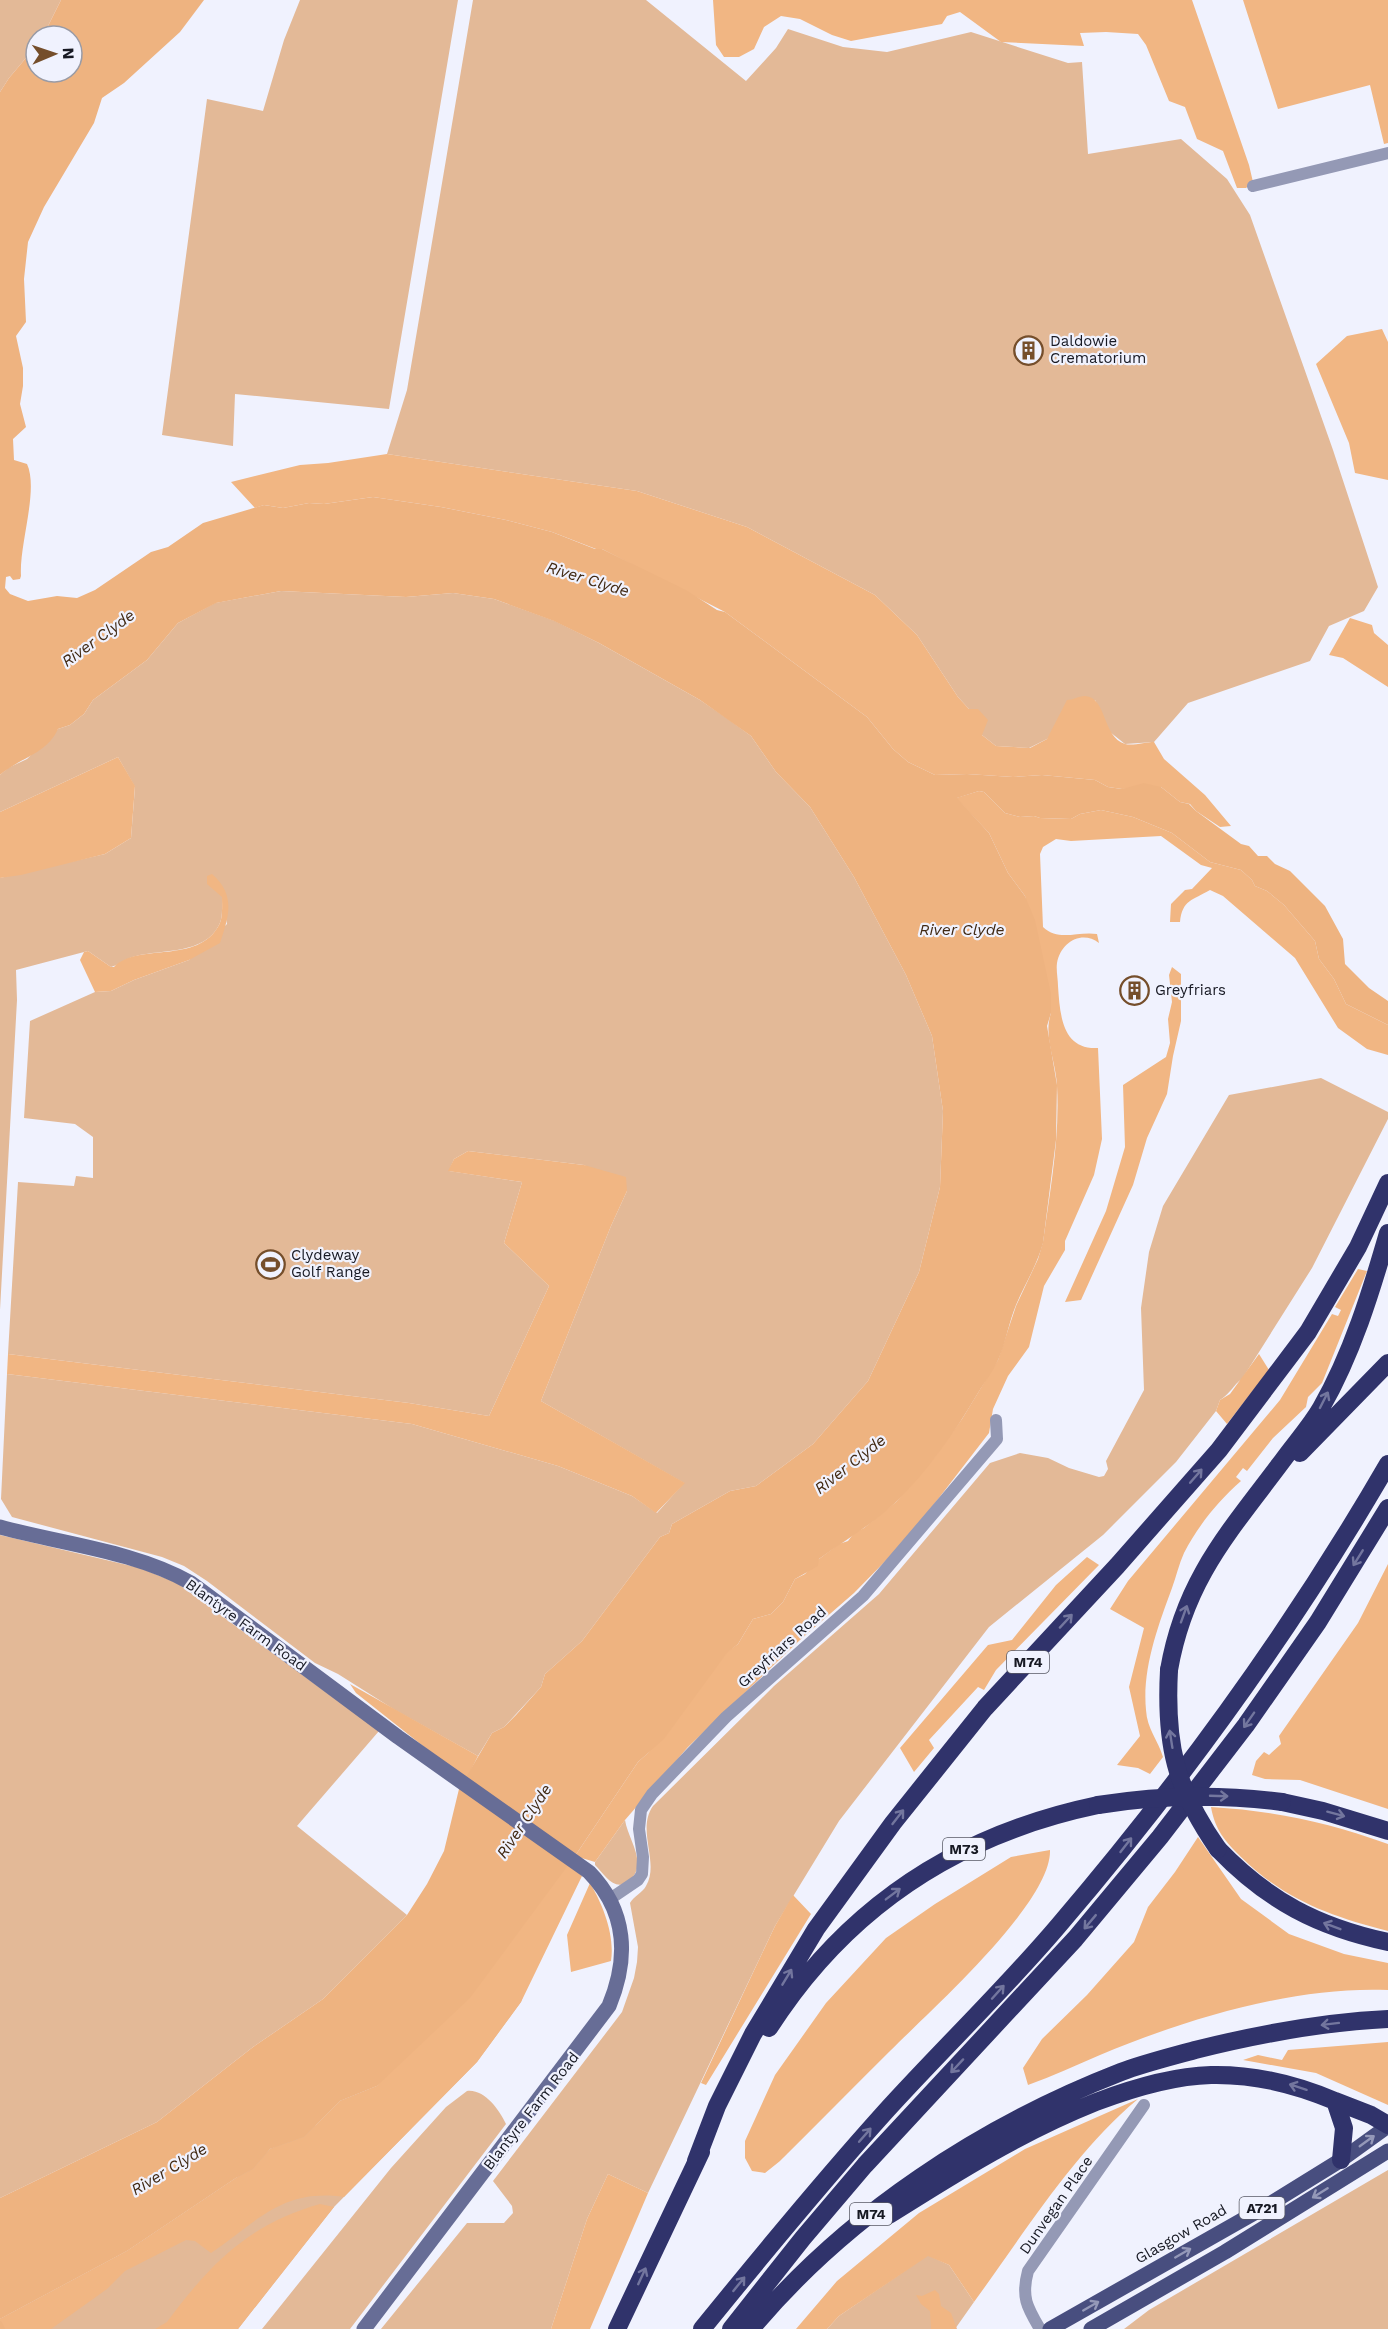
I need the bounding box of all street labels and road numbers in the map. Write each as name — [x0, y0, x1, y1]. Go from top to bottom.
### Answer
street label: Blantyre Farm Road — [182, 1575, 310, 1675]
street label: Greyfriars Road — [734, 1603, 830, 1691]
road number: M74 — [1007, 1651, 1049, 1673]
road number: M73 — [943, 1838, 985, 1860]
street label: Blantyre Farm Road — [479, 2048, 583, 2174]
street label: Dunvegan Place — [1015, 2152, 1097, 2258]
road number: A721 — [1240, 2197, 1284, 2219]
street label: Glasgow Road — [1132, 2201, 1230, 2267]
road number: M74 — [850, 2203, 892, 2225]

